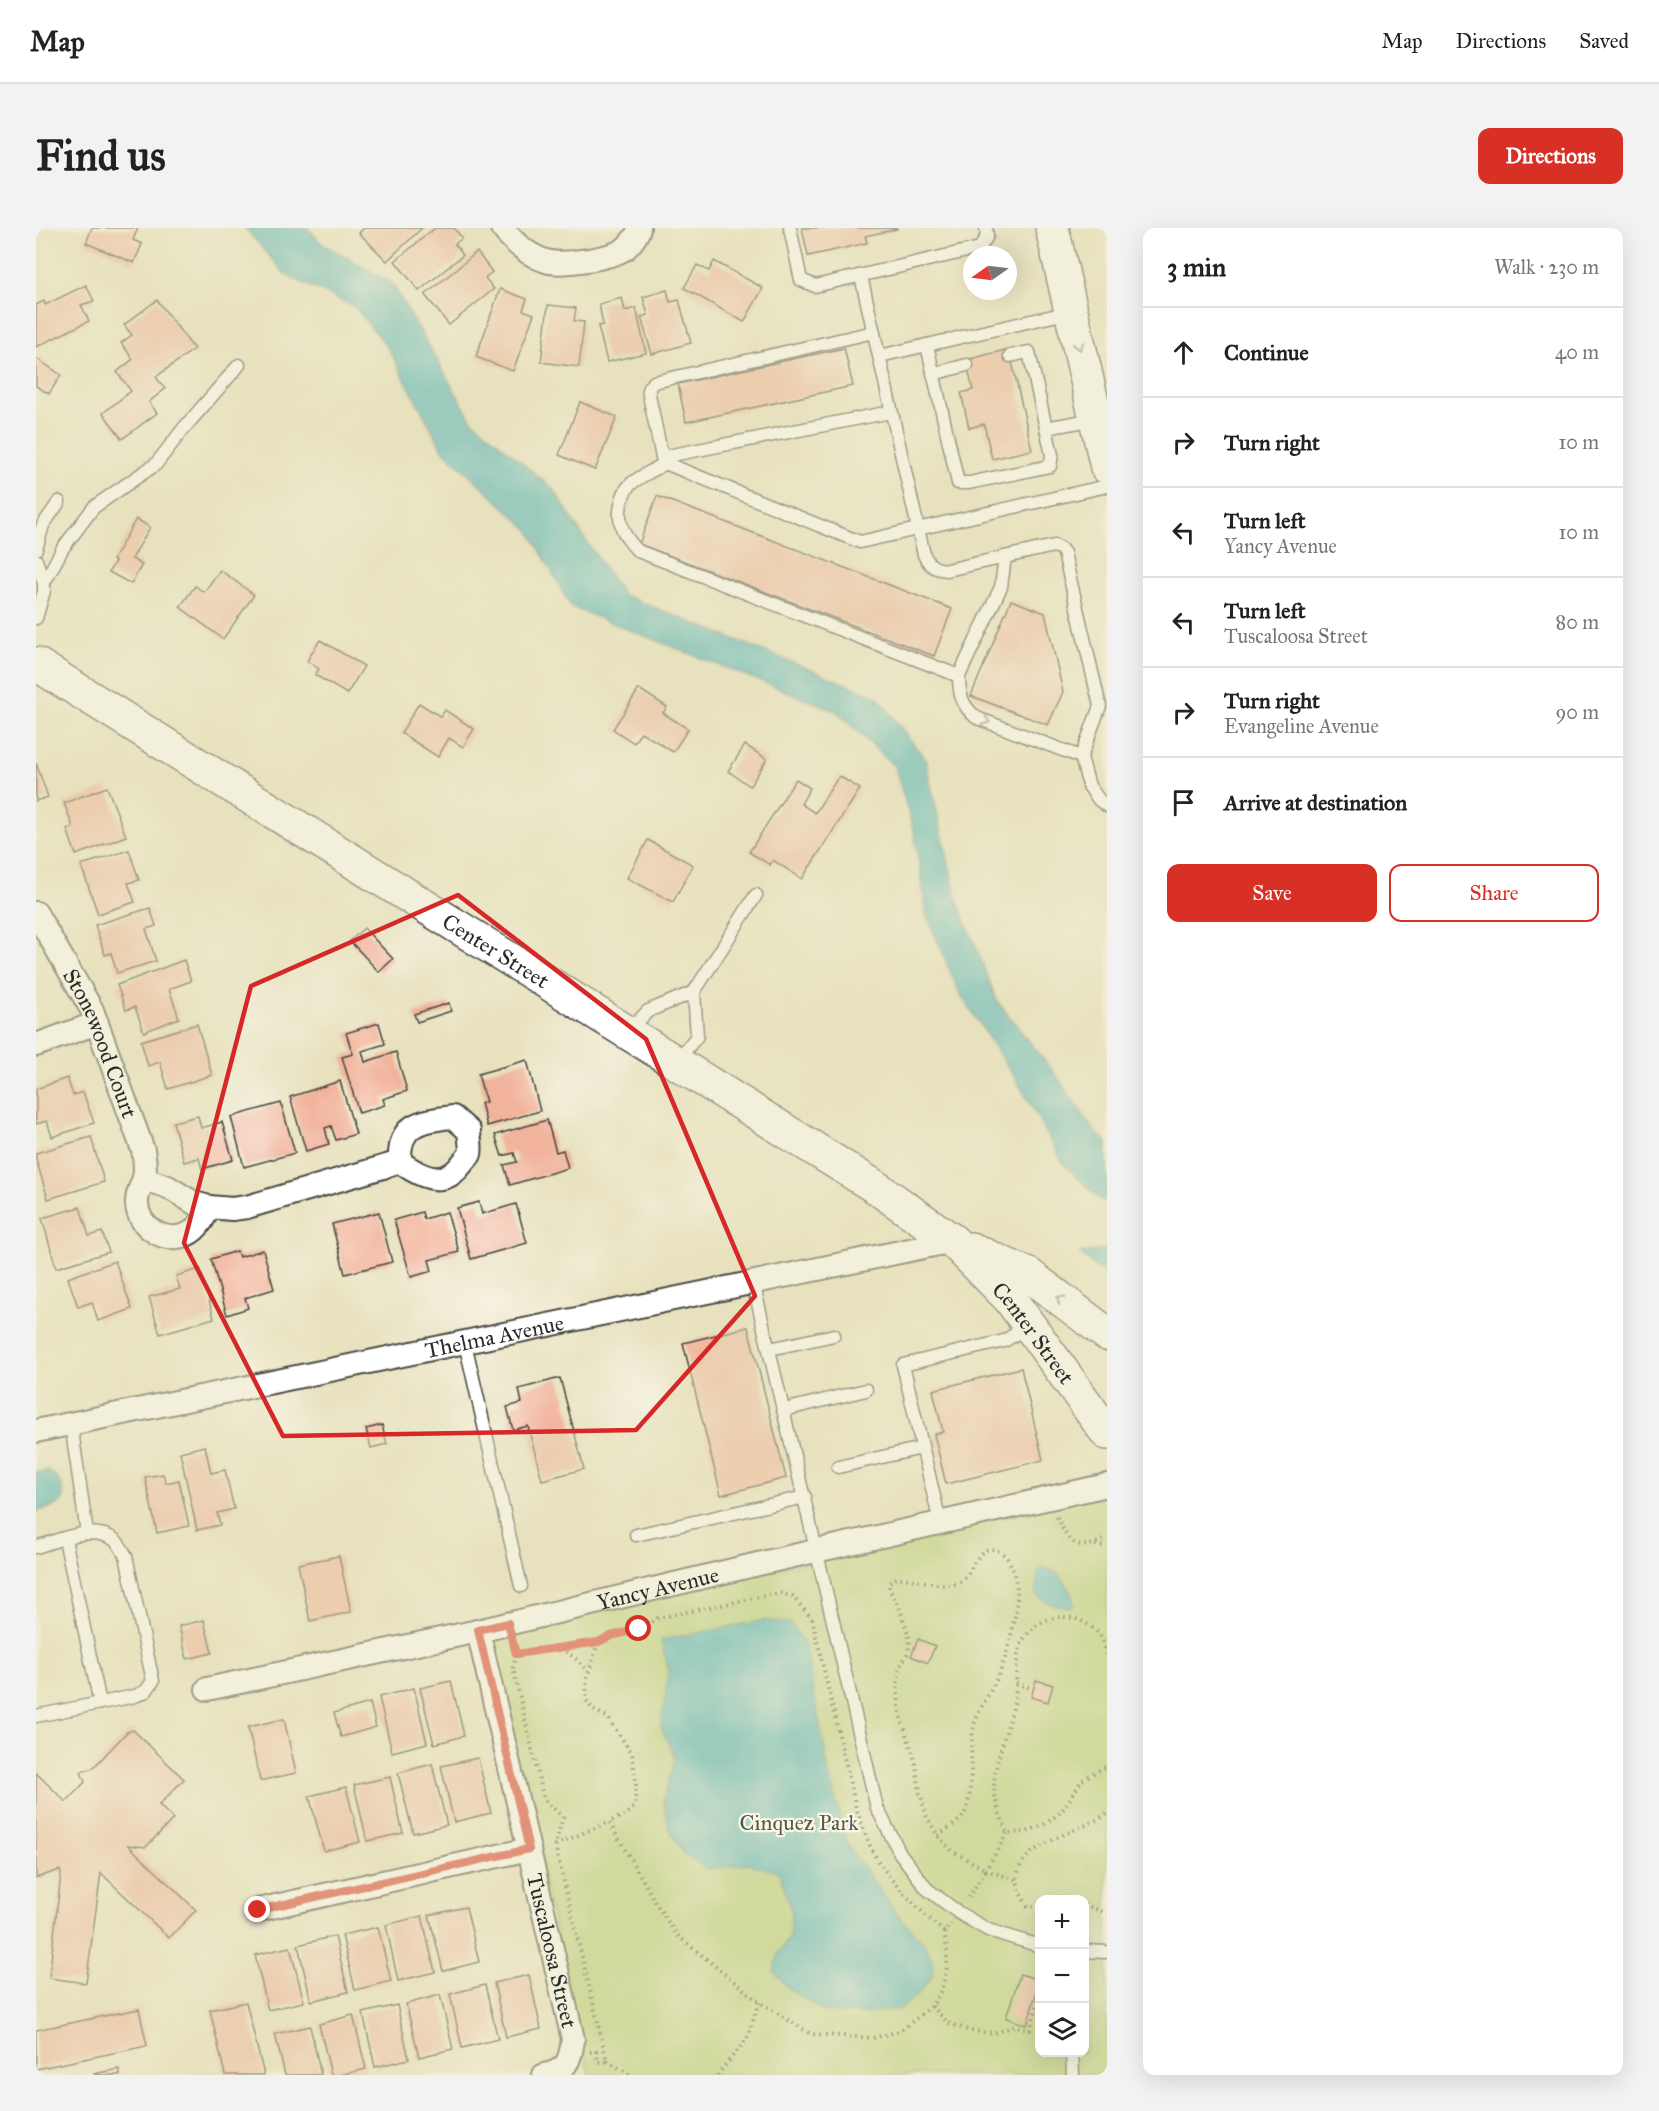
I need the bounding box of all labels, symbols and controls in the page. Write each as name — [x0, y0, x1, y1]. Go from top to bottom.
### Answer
text: Map — [30, 24, 85, 59]
text: Map — [1382, 28, 1423, 54]
text: Directions — [1456, 28, 1546, 54]
text: Saved — [1579, 28, 1629, 54]
button: Directions — [1478, 128, 1623, 184]
text: Find us — [36, 130, 166, 182]
north arrow — [963, 246, 1017, 300]
text: 3 min — [1167, 251, 1226, 283]
text: Walk · 230 m — [1494, 255, 1599, 279]
icon: ahead — [1167, 336, 1200, 369]
text: Continue — [1224, 339, 1309, 366]
text: 40 m — [1555, 340, 1599, 364]
one-way arrow — [1072, 341, 1085, 351]
icon: right — [1167, 426, 1200, 459]
text: Turn right — [1224, 429, 1320, 456]
text: 10 m — [1558, 430, 1599, 454]
text: Turn left — [1224, 507, 1306, 534]
icon: left — [1167, 516, 1200, 549]
text: 10 m — [1558, 520, 1599, 544]
text: Yancy Avenue — [1224, 534, 1337, 558]
text: Turn left — [1224, 597, 1306, 624]
icon: left — [1167, 606, 1200, 639]
text: 80 m — [1556, 610, 1599, 634]
text: Tuscaloosa Street — [1224, 624, 1368, 648]
text: Turn right — [1224, 687, 1320, 714]
icon: right — [1167, 696, 1200, 729]
text: 90 m — [1556, 700, 1599, 724]
one-way arrow — [981, 714, 991, 727]
text: Evangeline Avenue — [1224, 714, 1379, 738]
icon: arrive — [1167, 786, 1200, 819]
text: Arrive at destination — [1224, 789, 1407, 816]
button: Save — [1167, 864, 1377, 922]
button: Share — [1389, 864, 1599, 922]
street label: Center Street — [437, 908, 554, 994]
street label: Stonewood Court — [57, 964, 143, 1122]
street label: Center Street — [987, 1276, 1080, 1390]
one-way arrow — [1056, 1296, 1067, 1307]
street label: Thelma Avenue — [423, 1309, 566, 1364]
street label: Yancy Avenue — [594, 1561, 721, 1616]
route start — [625, 1615, 651, 1641]
park label: Cinquez Park — [740, 1809, 859, 1836]
street label: Tuscaloosa Street — [521, 1870, 583, 2031]
map controls — [1035, 1895, 1089, 2057]
button: + — [1035, 1895, 1089, 1949]
route end — [244, 1896, 270, 1922]
button: − — [1035, 1949, 1089, 2003]
button: layers — [1035, 2003, 1089, 2057]

